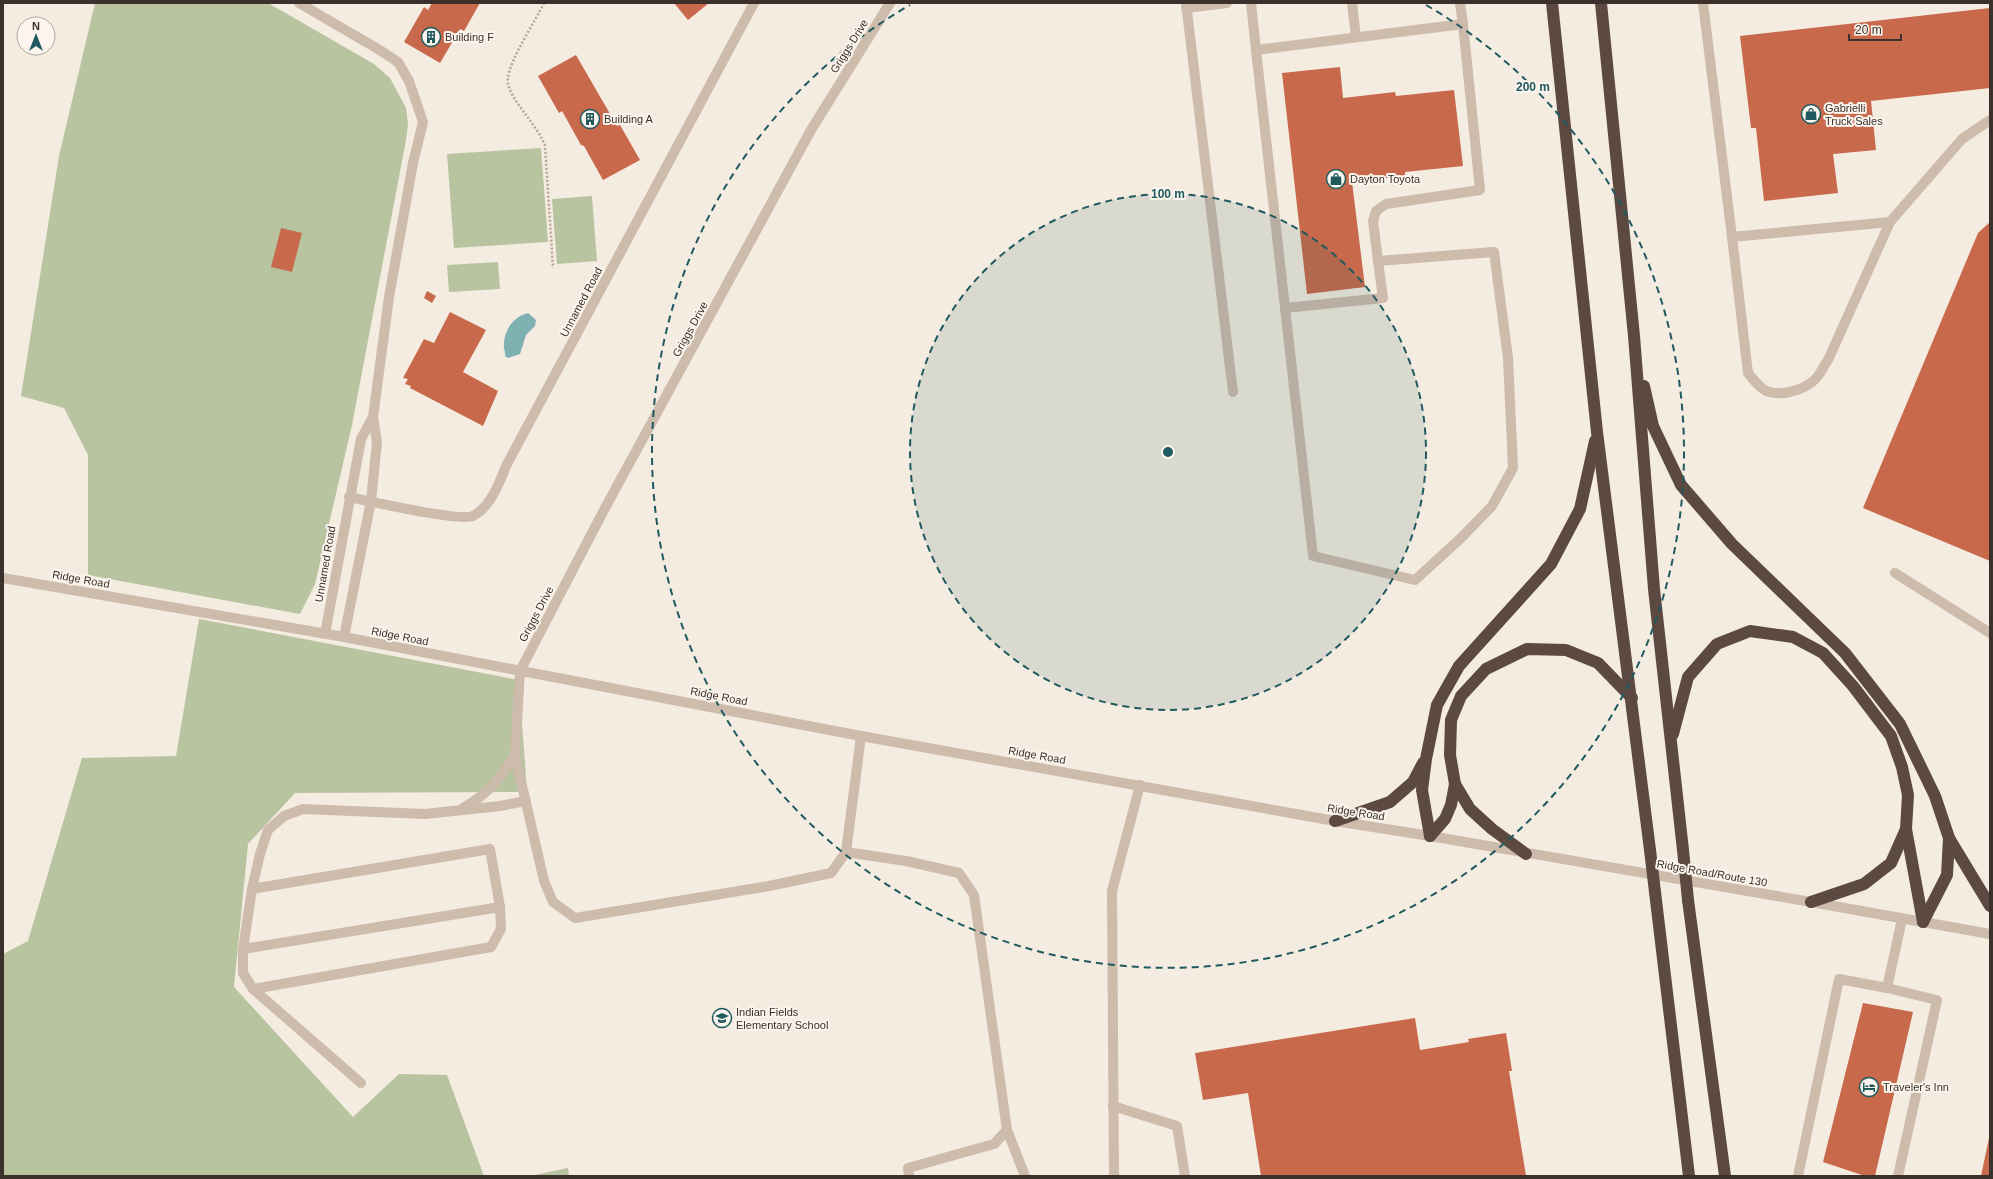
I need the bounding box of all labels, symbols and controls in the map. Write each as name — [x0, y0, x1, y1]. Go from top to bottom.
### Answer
north arrow — [16, 16, 56, 56]
scale bar — [1849, 16, 1901, 42]
street label: Griggs Drive — [828, 17, 870, 75]
text: N — [32, 20, 40, 32]
text: 20 m — [1855, 23, 1882, 37]
building icon: Building F — [420, 26, 442, 48]
place label: Building F — [445, 31, 494, 43]
text: 200 m — [1516, 80, 1550, 94]
place label: Gabrielli Truck Sales — [1825, 102, 1883, 127]
shop icon: Gabrielli Truck Sales — [1800, 103, 1822, 125]
building icon: Building A — [579, 108, 601, 130]
place label: Building A — [604, 113, 654, 125]
shop icon: Dayton Toyota — [1325, 168, 1347, 190]
place label: Dayton Toyota — [1350, 173, 1421, 185]
text: 100 m — [1151, 187, 1185, 201]
street label: Unnamed Road — [558, 265, 604, 339]
street label: Griggs Drive — [670, 299, 710, 359]
centre of rings — [1161, 445, 1175, 459]
street label: Unnamed Road — [312, 525, 338, 603]
street label: Ridge Road — [51, 568, 111, 590]
street label: Griggs Drive — [516, 584, 556, 644]
street label: Ridge Road — [370, 625, 430, 647]
street label: Ridge Road — [689, 685, 749, 707]
street label: Ridge Road — [1007, 744, 1067, 766]
street label: Ridge Road — [1326, 802, 1386, 822]
street label: Ridge Road/Route 130 — [1656, 857, 1768, 889]
place label: Indian Fields Elementary School — [736, 1006, 828, 1031]
school or university icon: Indian Fields Elementary School — [711, 1007, 733, 1029]
hotel icon: Traveler's Inn — [1858, 1076, 1880, 1098]
place label: Traveler's Inn — [1883, 1081, 1949, 1093]

